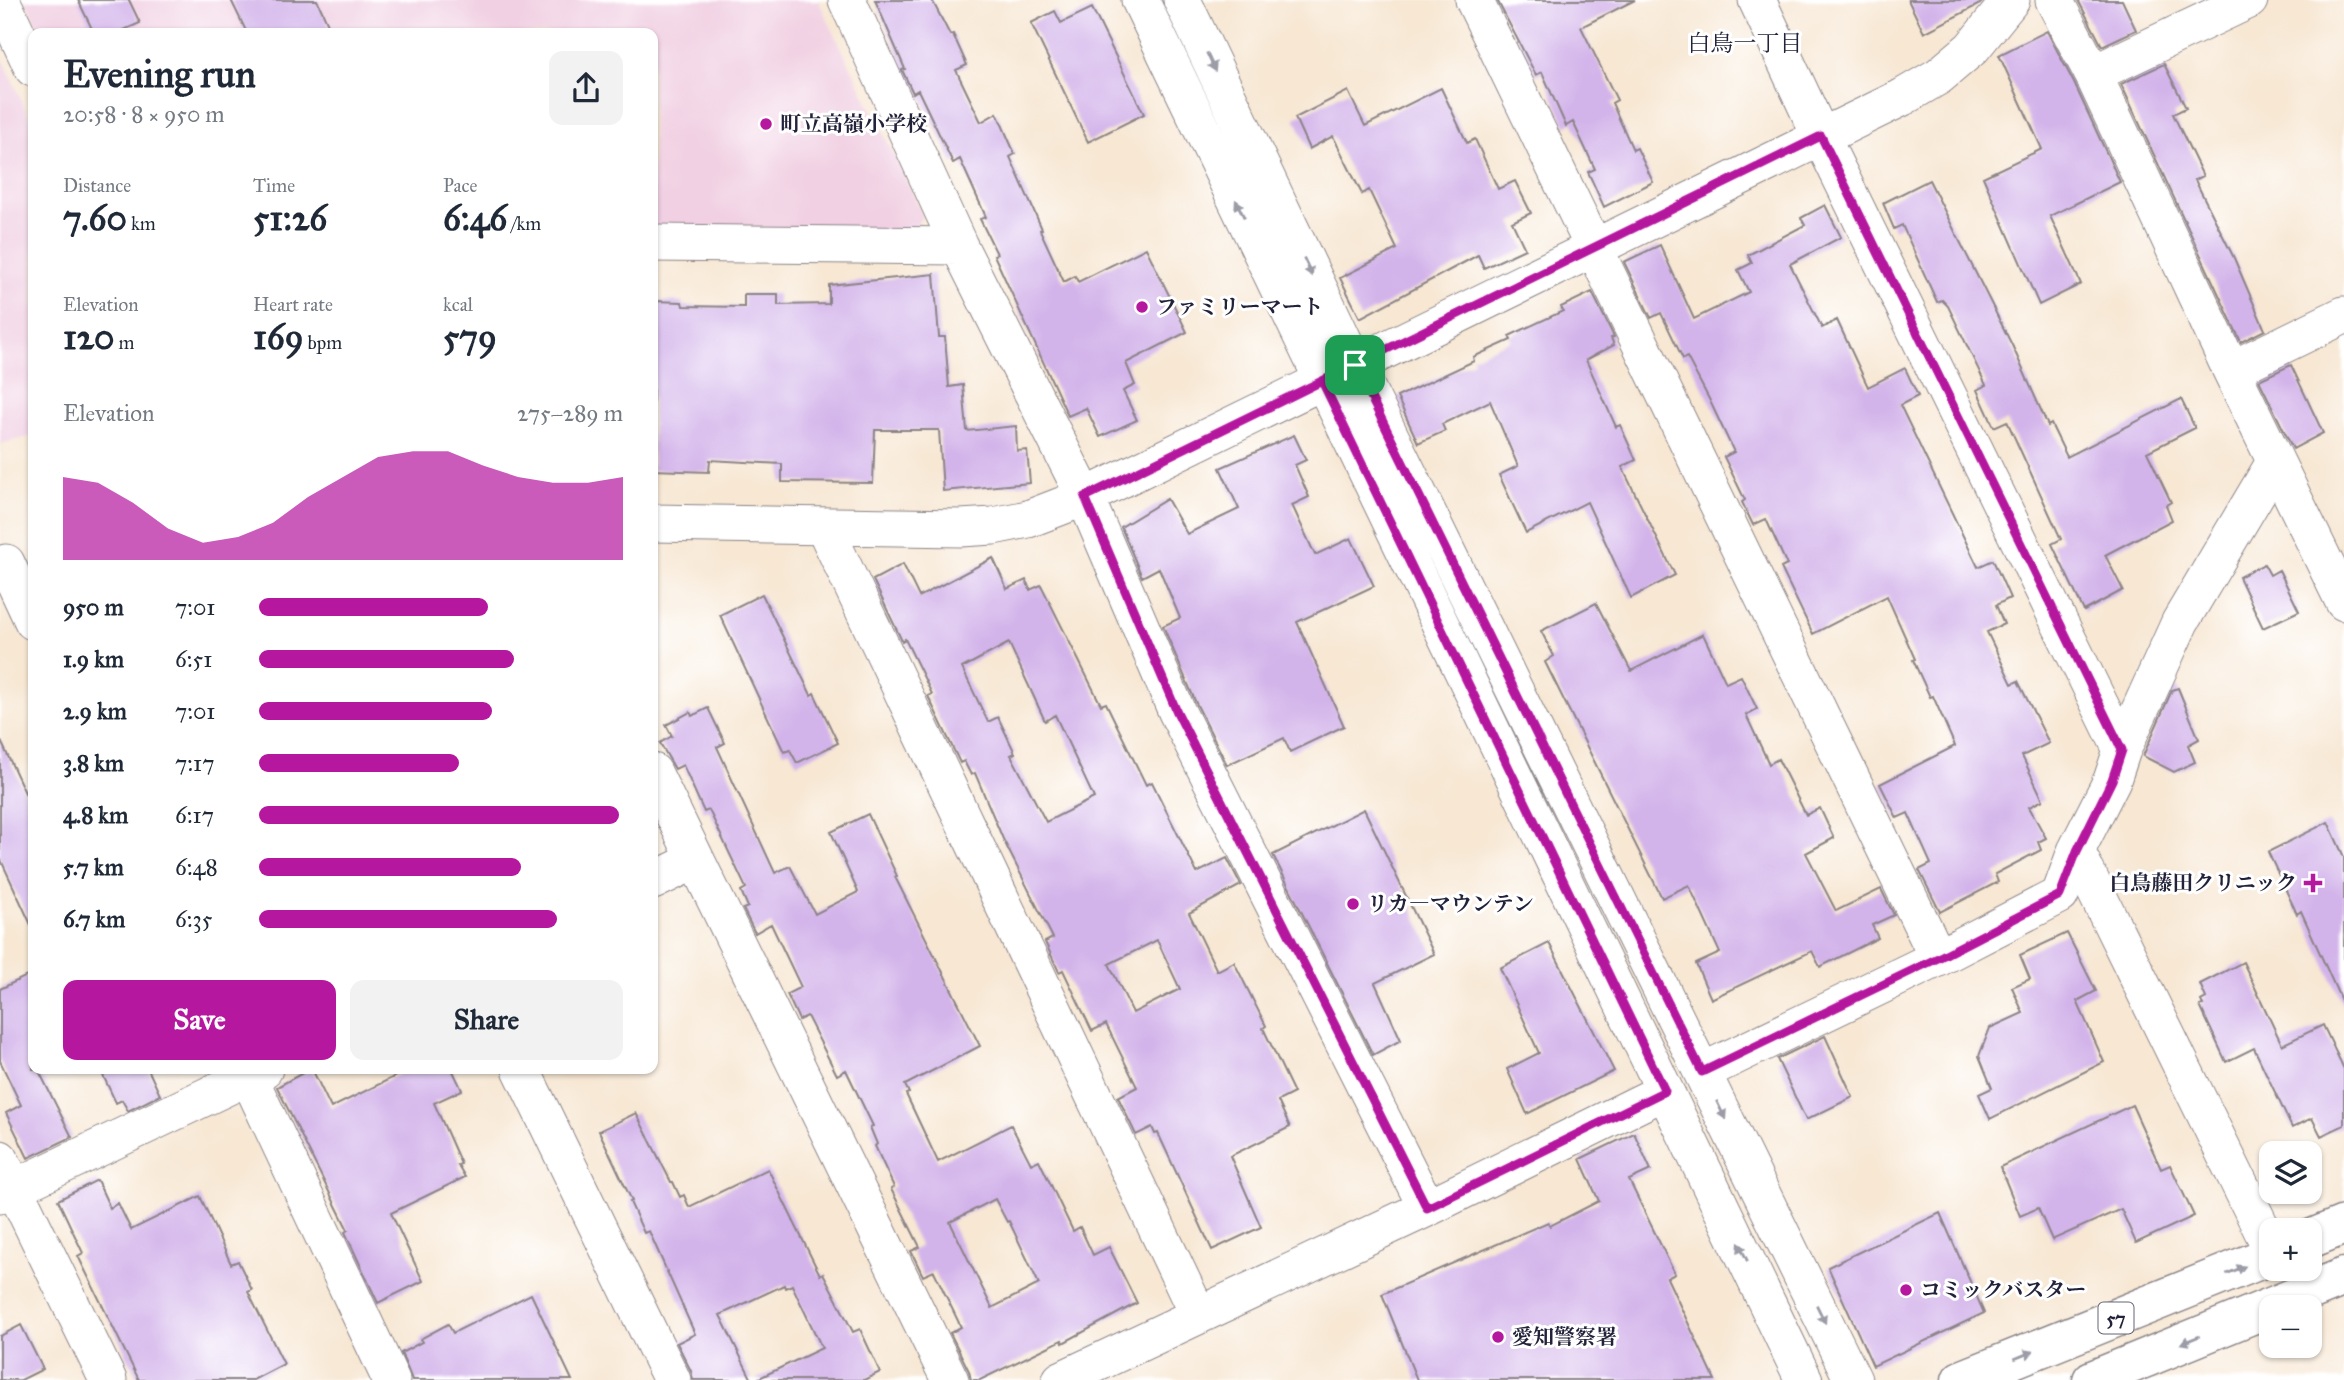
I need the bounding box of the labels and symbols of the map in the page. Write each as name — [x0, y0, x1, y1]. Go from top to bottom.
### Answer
district label: 白鳥一丁目 — [1688, 29, 1803, 57]
one-way arrow — [1205, 52, 1217, 72]
place label: 町立高嶺小学校 — [780, 111, 927, 137]
marker: 町立高嶺小学校 — [758, 116, 774, 132]
one-way arrow — [1234, 199, 1245, 219]
one-way arrow — [1303, 257, 1314, 277]
place label: ファミリーマート — [1156, 294, 1324, 320]
marker: ファミリーマート — [1134, 299, 1150, 315]
pin — [1325, 335, 1385, 395]
place label: 白鳥藤田クリニック — [2109, 870, 2297, 896]
marker: 白鳥藤田クリニック — [2303, 873, 2323, 893]
place label: リカ―マウンテン — [1367, 891, 1534, 917]
marker: リカ―マウンテン — [1345, 896, 1361, 912]
one-way arrow — [1715, 1100, 1726, 1120]
one-way arrow — [1737, 1242, 1749, 1262]
one-way arrow — [2225, 1264, 2246, 1275]
place label: コミックバスター — [1920, 1277, 2086, 1303]
marker: コミックバスター — [1898, 1282, 1914, 1298]
road number: 57 — [2098, 1302, 2134, 1334]
one-way arrow — [1815, 1304, 1826, 1324]
place label: 愛知警察署 — [1512, 1324, 1617, 1350]
marker: 愛知警察署 — [1490, 1329, 1506, 1345]
one-way arrow — [2180, 1335, 2201, 1346]
one-way arrow — [2014, 1349, 2035, 1360]

